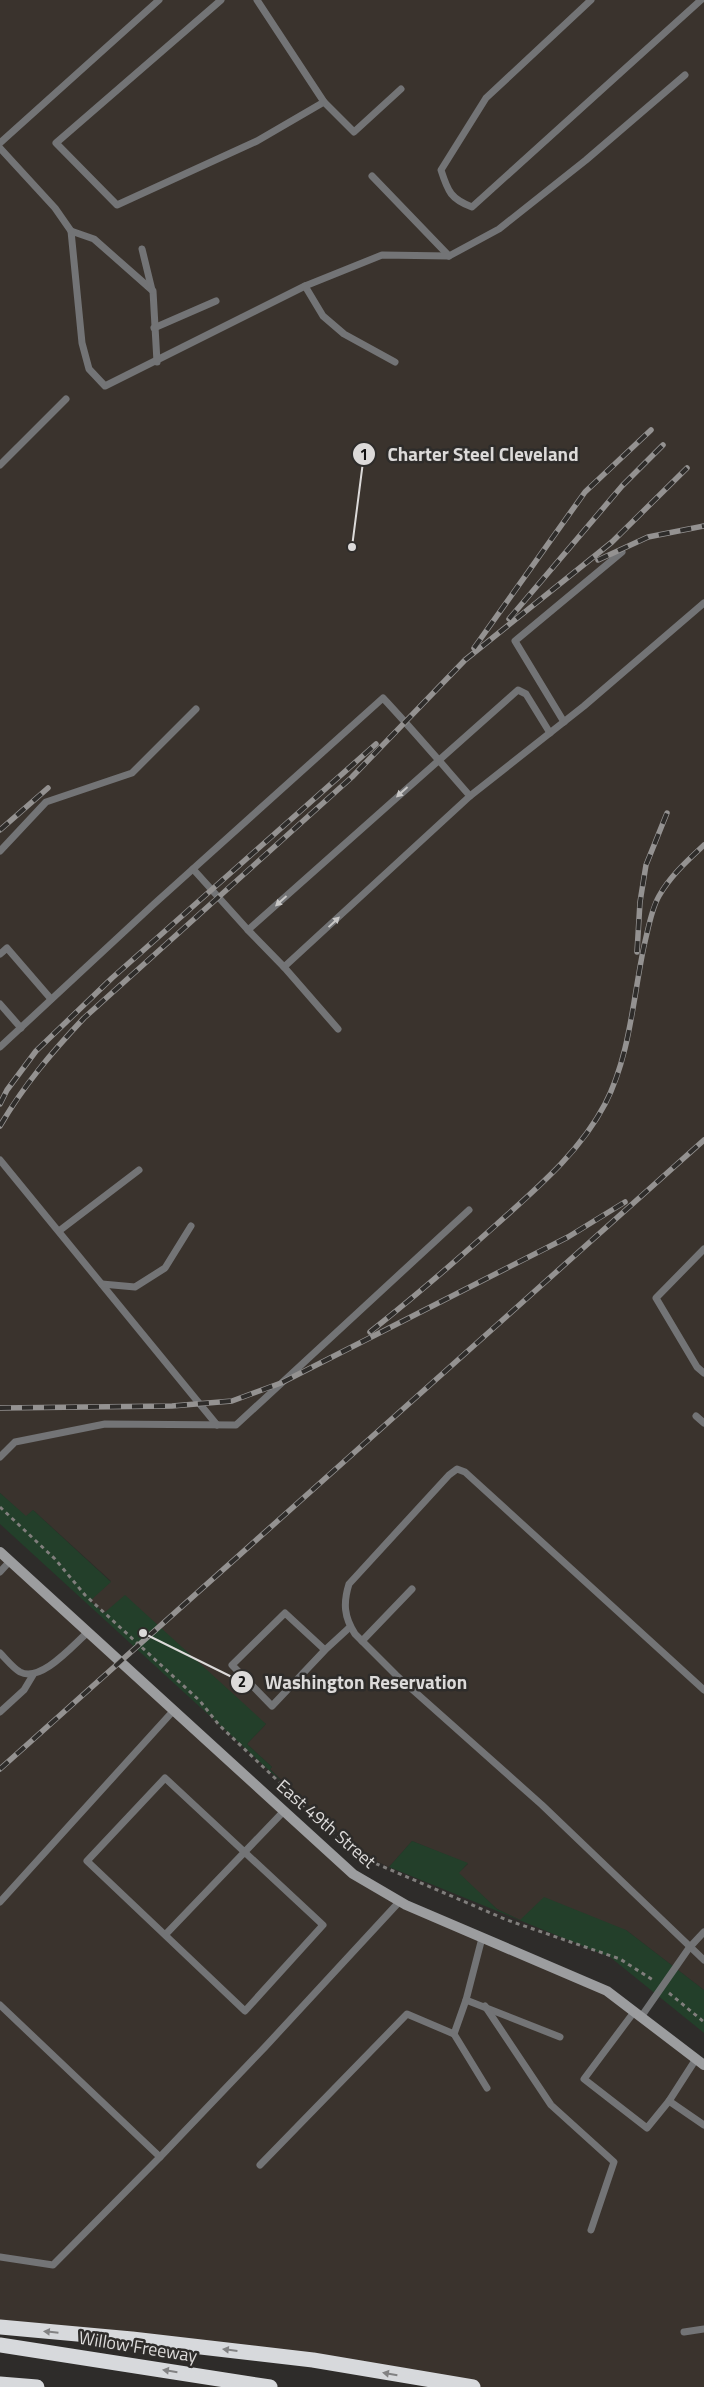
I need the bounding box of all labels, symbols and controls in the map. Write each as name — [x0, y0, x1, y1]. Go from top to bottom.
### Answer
callout: Charter Steel Cleveland — [352, 437, 588, 471]
text: Charter Steel Cleveland — [387, 439, 579, 468]
text: 1 — [360, 443, 368, 466]
one-way arrow — [396, 786, 408, 798]
one-way arrow — [274, 895, 287, 906]
one-way arrow — [327, 916, 339, 928]
callout: Washington Reservation — [230, 1665, 477, 1699]
text: Washington Reservation — [265, 1667, 467, 1696]
text: 2 — [238, 1670, 246, 1693]
street label: East 49th Street — [271, 1773, 383, 1875]
street label: Willow Freeway — [77, 2324, 200, 2369]
one-way arrow — [42, 2327, 58, 2335]
one-way arrow — [221, 2346, 237, 2354]
one-way arrow — [161, 2367, 177, 2375]
one-way arrow — [382, 2370, 398, 2378]

